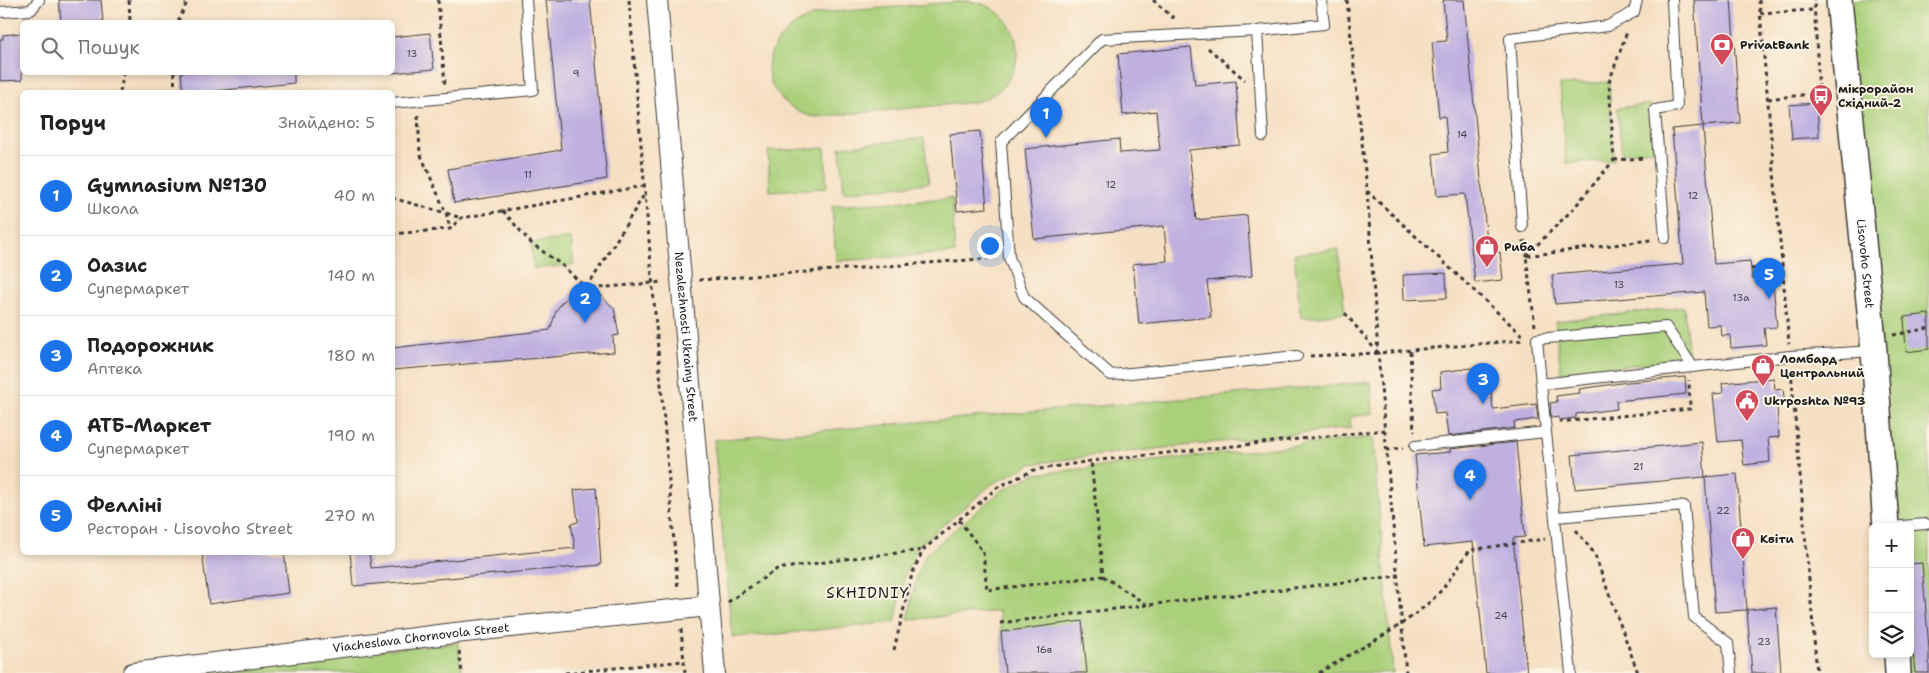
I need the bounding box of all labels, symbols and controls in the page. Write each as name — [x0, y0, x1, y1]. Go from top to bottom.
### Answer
search box — [20, 20, 395, 75]
bank icon: PrivatBank — [1709, 32, 1735, 66]
icon: search — [38, 34, 66, 62]
text: Пошук — [78, 35, 140, 60]
place label: PrivatBank — [1740, 37, 1810, 53]
house number: 13 — [407, 47, 417, 60]
house number: 9 — [573, 67, 580, 80]
place label: мікрорайон Східний-2 — [1838, 81, 1914, 111]
bus stop icon: мікрорайон Східний-2 — [1808, 83, 1834, 117]
pin: 1 — [1030, 97, 1062, 138]
text: Поруч — [40, 109, 106, 137]
text: Знайдено: 5 — [278, 112, 375, 133]
house number: 14 — [1457, 128, 1467, 141]
house number: 11 — [524, 168, 532, 181]
text: Gymnasium №130 — [87, 173, 267, 198]
house number: 12 — [1106, 178, 1116, 191]
text: 1 — [52, 185, 60, 206]
text: 40 m — [333, 185, 375, 206]
house number: 12 — [1688, 189, 1698, 202]
text: Школа — [87, 198, 139, 219]
street label: Lisovoho Street — [1853, 218, 1878, 309]
your location — [977, 233, 1003, 259]
shop icon: Риба — [1474, 234, 1500, 268]
place label: Риба — [1504, 239, 1536, 255]
street label: Nezalezhnosti Ukrainy Street — [671, 251, 701, 423]
text: Оазис — [87, 253, 147, 278]
pin: 5 — [1753, 258, 1785, 299]
text: 2 — [50, 265, 62, 286]
text: 140 m — [328, 265, 375, 286]
text: Супермаркет — [87, 278, 189, 299]
house number: 13 — [1614, 278, 1624, 291]
pin: 2 — [569, 282, 601, 323]
house number: 13а — [1733, 291, 1750, 304]
text: Подорожник — [87, 333, 214, 358]
text: 3 — [50, 345, 62, 366]
text: 180 m — [327, 345, 375, 366]
place label: Ломбард Центральний — [1780, 351, 1865, 381]
shop icon: Ломбард Центральний — [1750, 353, 1776, 387]
text: Аптека — [87, 358, 142, 379]
pin: 3 — [1467, 363, 1499, 404]
public building icon: Ukrposhta №93 — [1734, 388, 1760, 422]
place label: Ukrposhta №93 — [1764, 393, 1865, 409]
text: АТБ-Маркет — [87, 413, 211, 438]
text: 4 — [50, 425, 62, 446]
text: 190 m — [328, 425, 375, 446]
text: Супермаркет — [87, 438, 189, 459]
pin: 4 — [1454, 459, 1486, 500]
house number: 21 — [1633, 460, 1643, 473]
text: Фелліні — [87, 493, 162, 518]
house number: 22 — [1716, 504, 1730, 517]
text: 5 — [51, 505, 61, 526]
text: 270 m — [324, 505, 375, 526]
text: Ресторан · Lisovoho Street — [87, 518, 293, 539]
map controls — [1869, 523, 1914, 658]
button: + — [1869, 523, 1914, 568]
shop icon: Квіти — [1730, 526, 1756, 560]
place label: Квіти — [1760, 531, 1794, 547]
button: − — [1869, 568, 1914, 613]
district label: SKHIDNIY — [826, 583, 910, 603]
house number: 24 — [1494, 609, 1508, 622]
button: layers — [1869, 613, 1914, 658]
street label: Viacheslava Chornovola Street — [331, 619, 510, 656]
house number: 23 — [1757, 635, 1771, 648]
house number: 16в — [1036, 643, 1052, 656]

